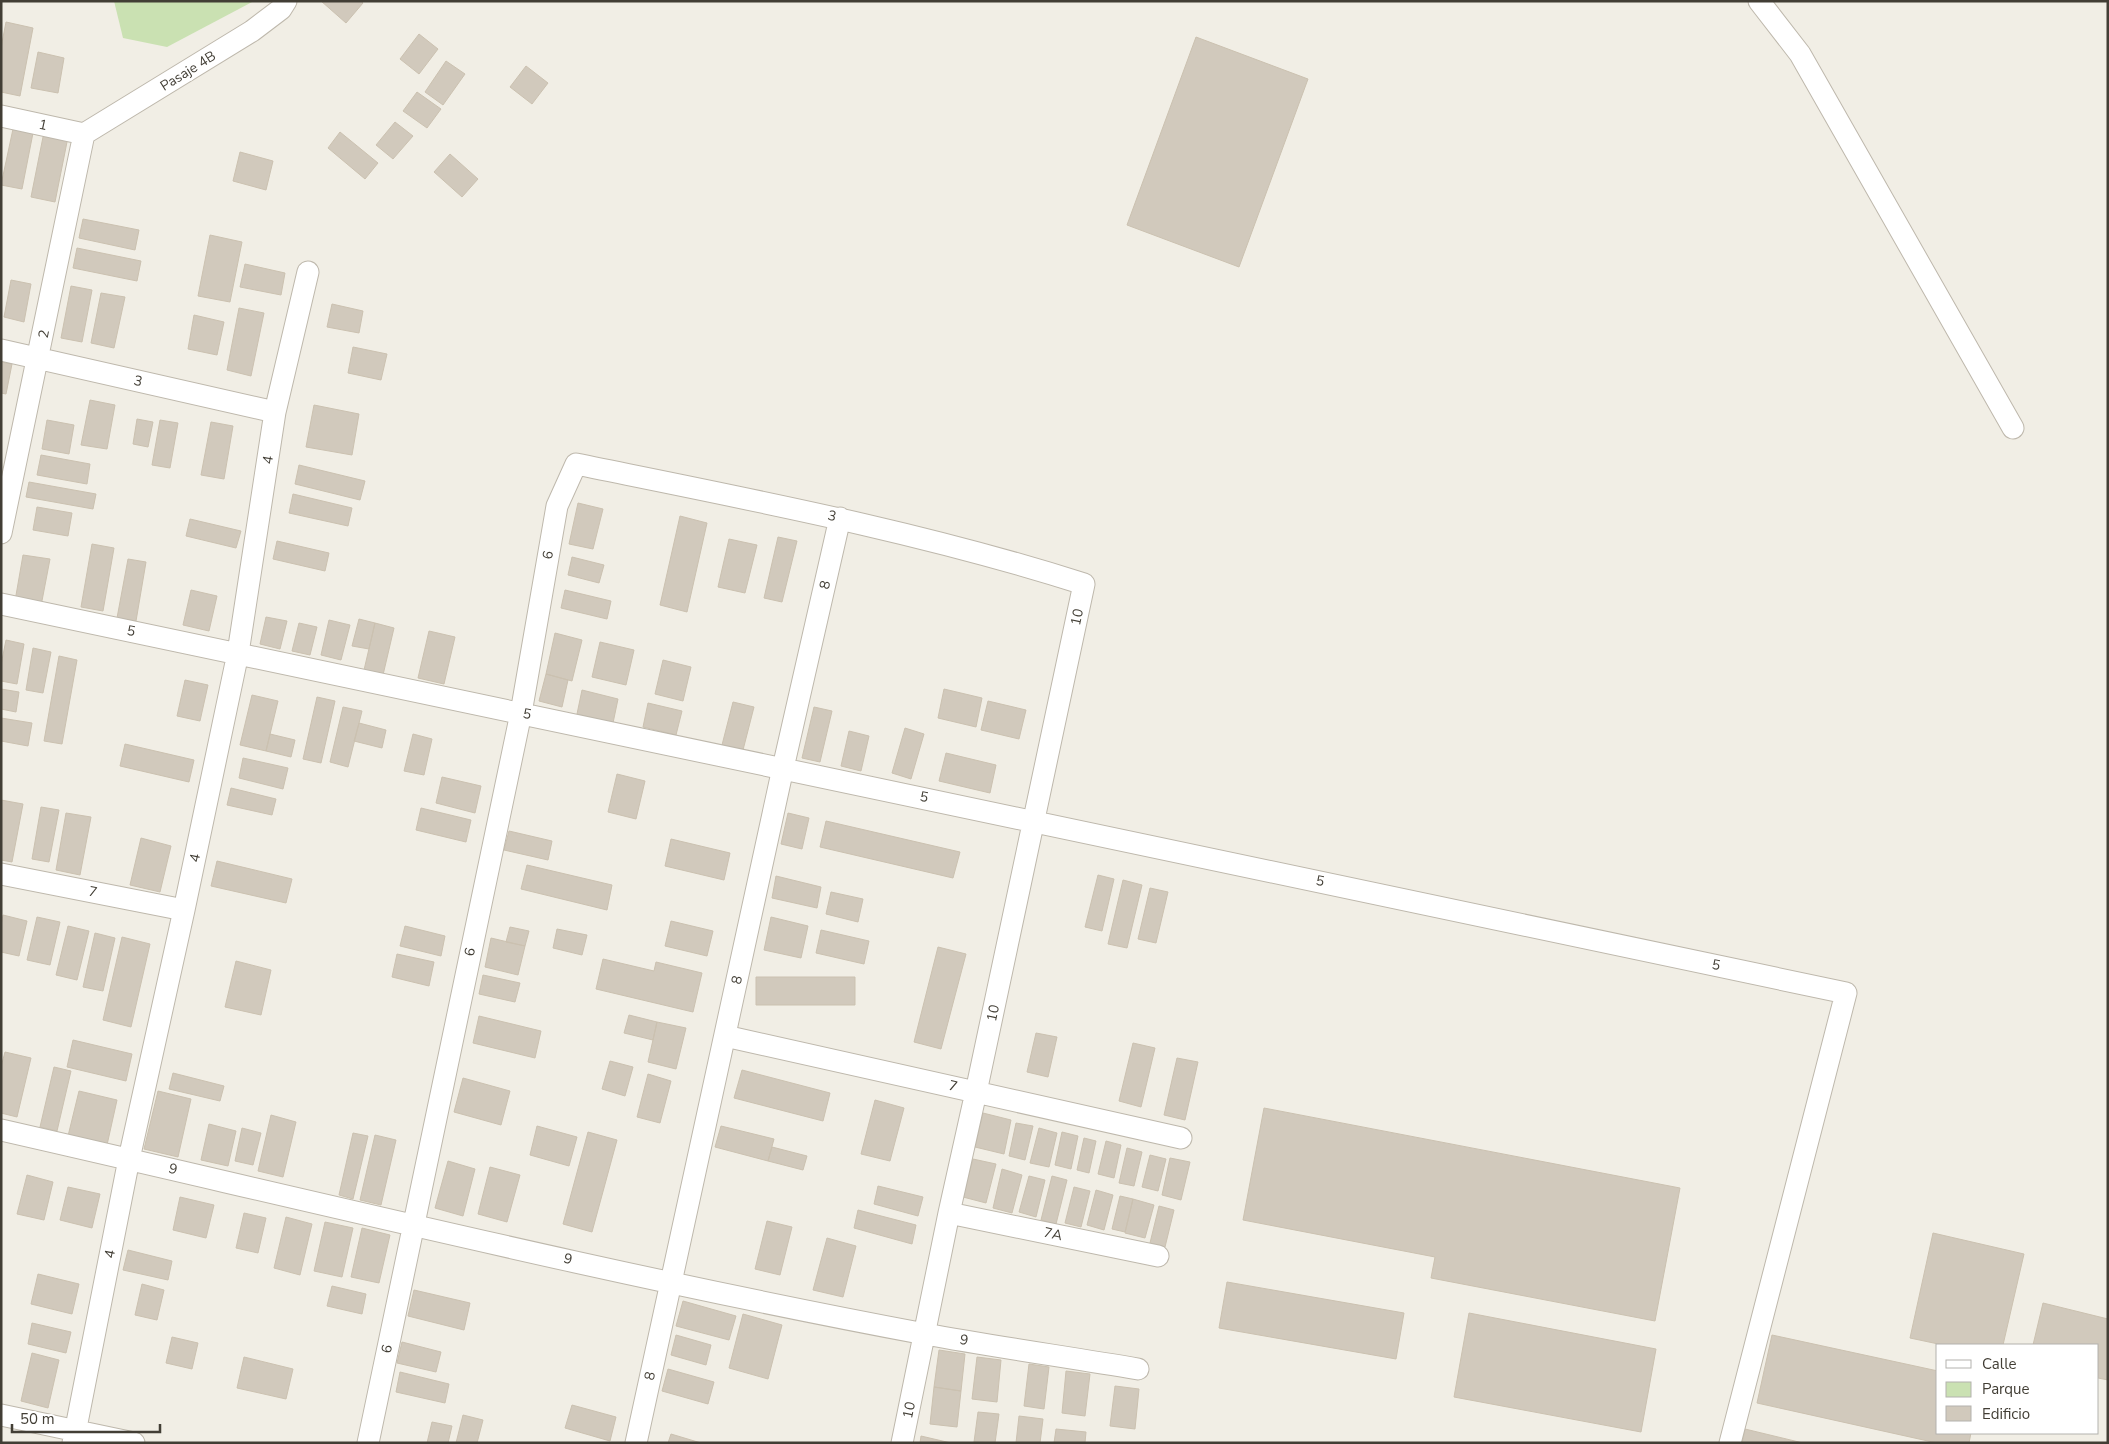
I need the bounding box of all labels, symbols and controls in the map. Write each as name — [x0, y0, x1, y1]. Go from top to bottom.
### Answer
street label: Pasaje 4B — [157, 46, 219, 96]
street label: 1 — [37, 115, 49, 135]
street label: 2 — [34, 328, 54, 340]
street label: 3 — [132, 371, 144, 391]
street label: 4 — [258, 454, 278, 466]
street label: 3 — [826, 506, 838, 526]
street label: 6 — [538, 549, 558, 561]
street label: 8 — [815, 579, 835, 591]
street label: 10 — [1066, 607, 1088, 627]
street label: 5 — [125, 621, 137, 641]
street label: 5 — [521, 704, 533, 724]
street label: 5 — [918, 787, 930, 807]
street label: 4 — [185, 852, 205, 864]
street label: 5 — [1314, 871, 1326, 891]
street label: 7 — [87, 882, 99, 902]
street label: 6 — [460, 946, 480, 958]
street label: 5 — [1710, 955, 1722, 975]
street label: 8 — [727, 974, 747, 986]
street label: 10 — [982, 1003, 1004, 1023]
street label: 7 — [947, 1076, 959, 1096]
street label: 9 — [167, 1159, 179, 1179]
street label: 7A — [1042, 1223, 1064, 1245]
street label: 4 — [100, 1248, 120, 1260]
street label: 9 — [562, 1249, 574, 1269]
street label: 9 — [958, 1330, 970, 1350]
street label: 6 — [377, 1343, 397, 1355]
legend — [1936, 1344, 2099, 1434]
text: Calle — [1982, 1354, 2017, 1374]
street label: 8 — [640, 1370, 660, 1382]
text: Parque — [1982, 1379, 2030, 1399]
street label: 10 — [898, 1400, 920, 1420]
scale bar — [12, 1402, 160, 1434]
text: Edificio — [1982, 1404, 2030, 1424]
text: 50 m — [20, 1409, 55, 1429]

